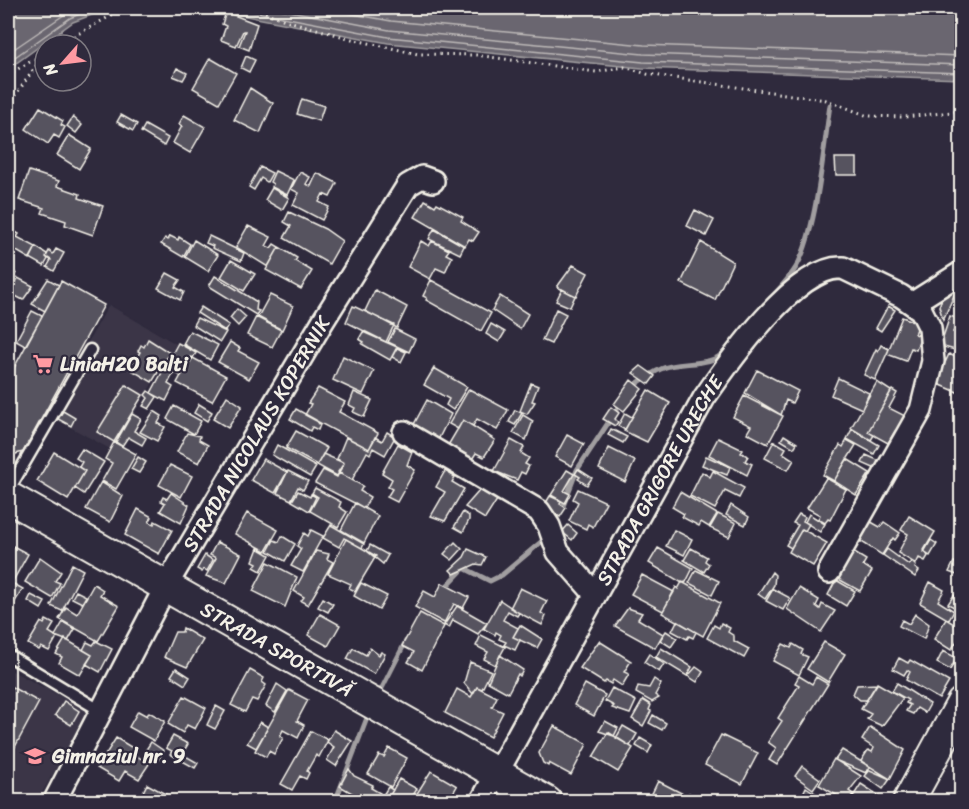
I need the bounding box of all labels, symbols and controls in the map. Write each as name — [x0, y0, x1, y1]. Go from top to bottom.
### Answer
north arrow — [33, 33, 93, 93]
text: N — [34, 57, 66, 82]
street label: STRADA NICOLAUS KOPERNIK — [172, 308, 341, 559]
place label: LiniaH2O Balti — [60, 347, 189, 382]
supermarket icon: LiniaH2O Balti — [31, 352, 55, 376]
street label: STRADA GRIGORE URECHE — [586, 366, 734, 592]
street label: STRADA SPORTIVĂ — [194, 592, 362, 707]
place label: Gimnaziul nr. 9 — [51, 739, 185, 774]
school or university icon: Gimnaziul nr. 9 — [23, 744, 47, 768]

